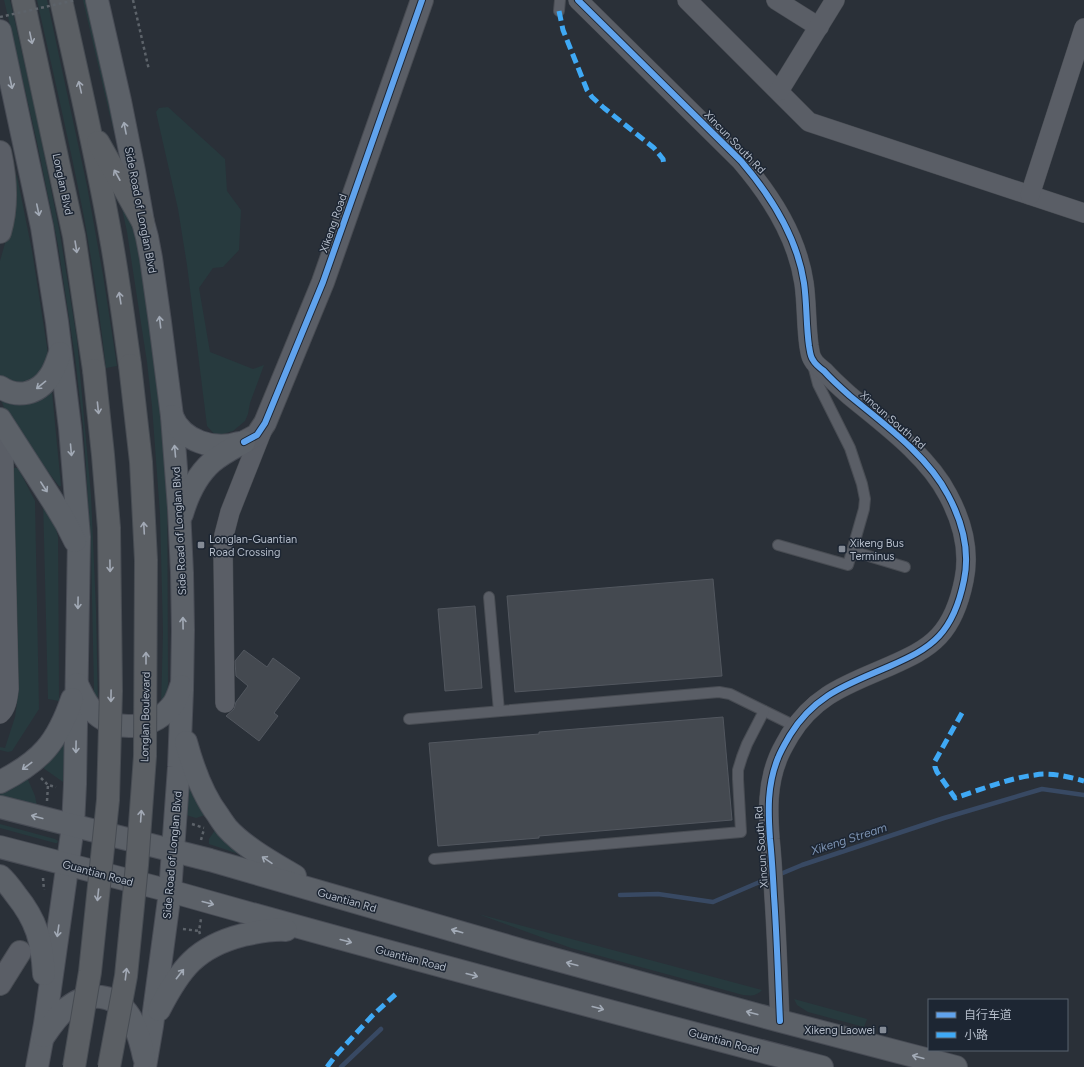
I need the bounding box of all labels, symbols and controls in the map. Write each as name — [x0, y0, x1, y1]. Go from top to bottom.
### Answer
one-way arrow — [28, 31, 36, 44]
one-way arrow — [7, 76, 15, 89]
one-way arrow — [76, 81, 84, 94]
street label: Xincun South Rd — [701, 108, 768, 176]
one-way arrow — [121, 122, 129, 135]
street label: Side Road of Longlan Blvd — [122, 146, 159, 274]
street label: Longlan Blvd — [50, 152, 75, 216]
one-way arrow — [112, 169, 120, 181]
street label: Xikeng Road — [317, 192, 350, 254]
one-way arrow — [35, 203, 43, 216]
one-way arrow — [72, 241, 80, 254]
one-way arrow — [116, 292, 124, 305]
one-way arrow — [156, 316, 164, 329]
one-way arrow — [35, 381, 46, 390]
street label: Xincun South Rd — [857, 389, 928, 452]
one-way arrow — [94, 401, 102, 414]
one-way arrow — [68, 443, 75, 456]
one-way arrow — [171, 445, 178, 458]
street label: Side Road of Longlan Blvd — [170, 467, 189, 595]
one-way arrow — [40, 481, 48, 493]
one-way arrow — [141, 522, 148, 535]
place label: Longlan-Guantian Road Crossing — [209, 533, 297, 559]
place label: Xikeng Bus Terminus — [850, 537, 904, 563]
marker: Longlan-Guantian Road Crossing — [196, 540, 206, 550]
marker: Xikeng Bus Terminus — [837, 544, 847, 554]
one-way arrow — [106, 559, 114, 572]
one-way arrow — [74, 596, 82, 609]
one-way arrow — [179, 617, 186, 630]
one-way arrow — [142, 652, 150, 665]
street label: Longlan Boulevard — [138, 672, 153, 762]
one-way arrow — [107, 689, 115, 702]
one-way arrow — [72, 740, 80, 753]
one-way arrow — [22, 762, 33, 770]
street label: Side Road of Longlan Blvd — [160, 791, 185, 920]
street label: Xincun South Rd — [752, 806, 771, 888]
one-way arrow — [137, 810, 144, 823]
one-way arrow — [30, 812, 43, 820]
water label: Xikeng Stream — [808, 820, 889, 858]
one-way arrow — [262, 856, 273, 864]
street label: Guantian Road — [61, 858, 135, 889]
street label: Guantian Rd — [316, 886, 378, 915]
one-way arrow — [95, 888, 102, 901]
one-way arrow — [201, 899, 214, 907]
one-way arrow — [54, 924, 62, 937]
one-way arrow — [450, 927, 463, 935]
one-way arrow — [340, 938, 353, 945]
street label: Guantian Road — [374, 943, 448, 974]
one-way arrow — [566, 960, 579, 967]
one-way arrow — [122, 967, 130, 980]
one-way arrow — [176, 969, 184, 980]
one-way arrow — [465, 971, 478, 979]
legend — [928, 999, 1068, 1051]
one-way arrow — [591, 1005, 604, 1012]
text: 自行车道 — [964, 1008, 1012, 1022]
one-way arrow — [746, 1009, 759, 1016]
place label: Xikeng Laowei — [805, 1024, 875, 1037]
marker: Xikeng Laowei — [878, 1025, 888, 1035]
street label: Guantian Road — [687, 1026, 761, 1057]
text: 小路 — [964, 1028, 988, 1042]
one-way arrow — [912, 1053, 925, 1060]

